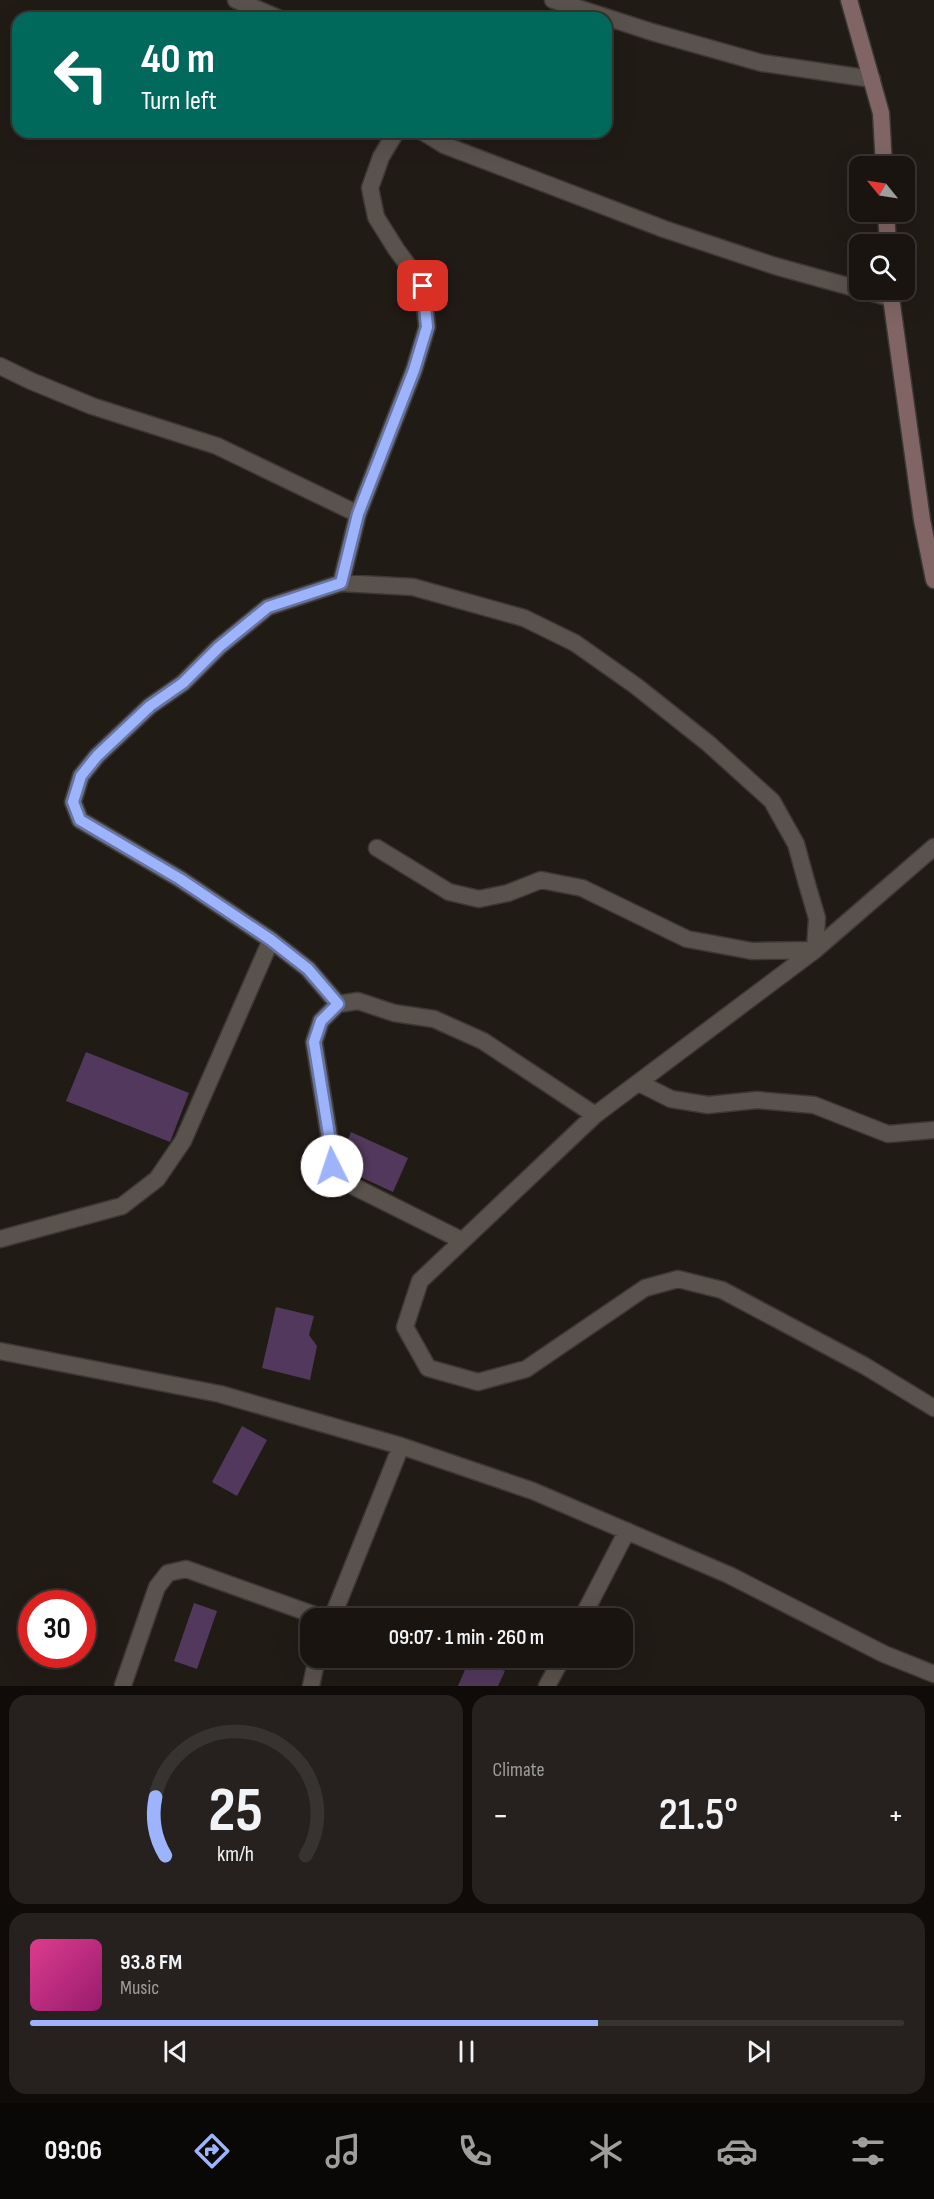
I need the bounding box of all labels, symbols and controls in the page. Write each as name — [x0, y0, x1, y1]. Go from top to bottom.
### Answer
text: 40 m — [141, 34, 215, 85]
icon: left — [42, 36, 120, 114]
text: Turn left — [141, 85, 217, 117]
north arrow — [849, 156, 915, 222]
map controls — [849, 156, 915, 300]
button: search — [849, 234, 915, 300]
pin — [397, 260, 448, 311]
icon: arrive — [406, 269, 439, 302]
position arrow — [300, 1134, 364, 1198]
speed limit sign: 30 — [18, 1590, 96, 1668]
text: 09:07 · 1 min · 260 m — [389, 1624, 544, 1651]
text: Climate — [493, 1758, 545, 1782]
text: 25 — [208, 1774, 263, 1849]
text: 21.5° — [658, 1788, 738, 1843]
text: − — [493, 1796, 509, 1836]
text: + — [888, 1796, 904, 1836]
text: km/h — [217, 1843, 254, 1868]
text: 93.8 FM — [120, 1949, 182, 1976]
text: Music — [120, 1976, 159, 2000]
icon: previous — [159, 2035, 192, 2068]
icon: pause — [450, 2035, 483, 2068]
icon: next — [742, 2035, 775, 2068]
icon: directions — [191, 2130, 233, 2172]
icon: music — [322, 2130, 364, 2172]
icon: phone — [454, 2130, 496, 2172]
icon: climate — [585, 2130, 627, 2172]
icon: car — [716, 2130, 758, 2172]
icon: filters — [847, 2130, 889, 2172]
text: 09:06 — [45, 2135, 102, 2167]

